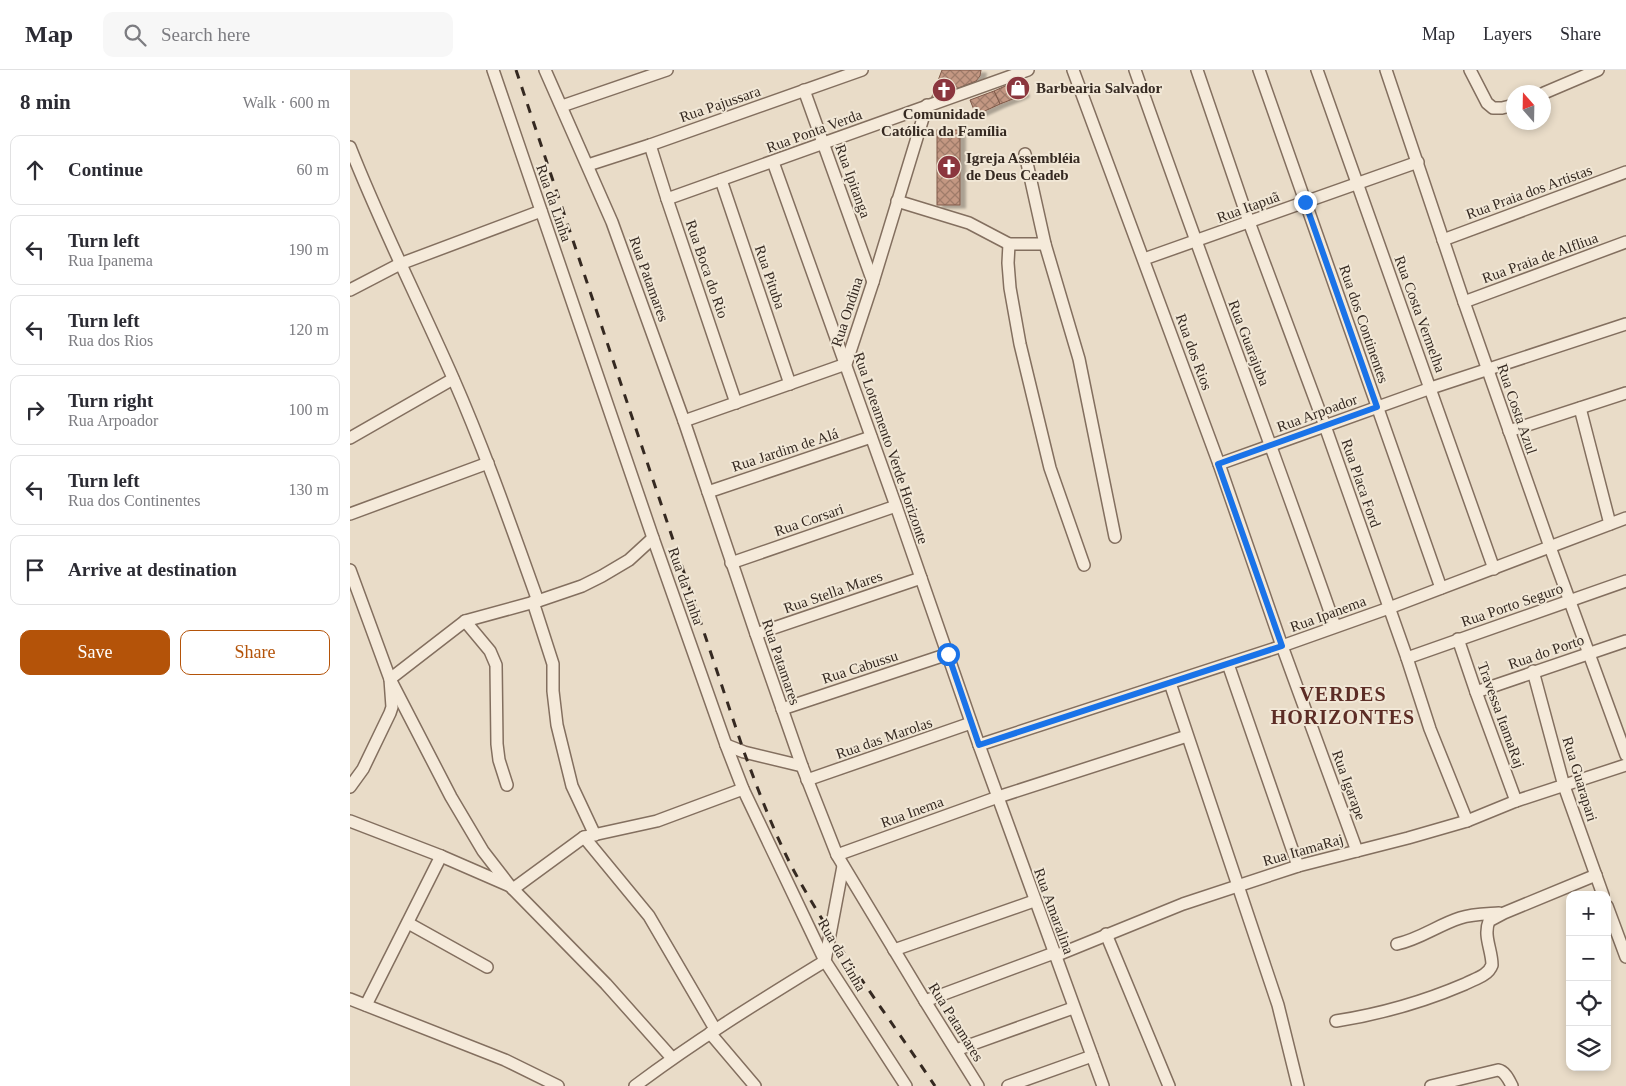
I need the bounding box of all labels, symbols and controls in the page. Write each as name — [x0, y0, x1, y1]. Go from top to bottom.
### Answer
search box — [103, 12, 453, 57]
text: Map — [25, 21, 73, 47]
icon: search — [121, 21, 149, 49]
text: Search here — [161, 24, 250, 45]
text: Map — [1422, 24, 1455, 44]
text: Layers — [1483, 24, 1532, 44]
text: Share — [1560, 24, 1601, 44]
shop icon: Barbearia Salvador — [1005, 75, 1031, 101]
church icon: Comunidade Católica da Família — [931, 77, 957, 103]
place label: Barbearia Salvador — [1036, 80, 1163, 96]
street label: Rua Pajussara — [677, 83, 763, 125]
north arrow — [1506, 85, 1551, 130]
text: 8 min — [20, 90, 71, 114]
text: Walk · 600 m — [243, 94, 330, 111]
street label: Rua Ponta Verda — [764, 106, 864, 156]
place label: Comunidade Católica da Família — [881, 106, 1007, 139]
street label: Rua Ipitanga — [832, 142, 874, 220]
place label: Igreja Assembléia de Deus Ceadeb — [966, 150, 1081, 183]
church icon: Igreja Assembléia de Deus Ceadeb — [936, 154, 962, 180]
icon: ahead — [21, 156, 49, 184]
text: Continue — [68, 159, 143, 180]
text: 60 m — [297, 161, 329, 178]
street label: Rua da Linha — [533, 162, 575, 244]
street label: Rua Praia dos Artistas — [1464, 162, 1594, 222]
street label: Rua Itapuã — [1215, 188, 1282, 226]
route end — [1294, 191, 1317, 214]
street label: Rua Boca do Rio — [683, 218, 731, 320]
street label: Rua Praia de Alfliua — [1480, 229, 1600, 286]
text: Turn left — [68, 230, 140, 251]
street label: Rua Patamares — [626, 234, 672, 324]
icon: left — [21, 236, 49, 264]
text: 190 m — [289, 241, 329, 258]
street label: Rua Pituba — [752, 243, 788, 311]
text: Rua Ipanema — [68, 252, 153, 269]
street label: Rua Costa Vermelha — [1391, 253, 1449, 375]
street label: Rua dos Continentes — [1336, 263, 1392, 385]
street label: Rua Ondina — [828, 275, 866, 349]
street label: Rua Guarajuba — [1225, 298, 1273, 388]
text: Turn left — [68, 310, 140, 331]
street label: Rua dos Rios — [1173, 312, 1215, 392]
icon: left — [21, 316, 49, 344]
text: 120 m — [289, 321, 329, 338]
text: Rua dos Rios — [68, 332, 153, 349]
street label: Rua Loteamento Verde Horizonte — [851, 350, 932, 546]
street label: Rua Costa Azul — [1494, 362, 1540, 456]
text: Turn right — [68, 390, 153, 411]
street label: Rua Arpoador — [1275, 391, 1359, 435]
icon: right — [21, 396, 49, 424]
text: 100 m — [289, 401, 329, 418]
text: Rua Arpoador — [68, 412, 158, 429]
street label: Rua Jardim de Alá — [730, 425, 841, 475]
street label: Rua Placa Ford — [1338, 437, 1384, 530]
text: Turn left — [68, 470, 140, 491]
icon: left — [21, 476, 49, 504]
text: 130 m — [289, 481, 329, 498]
text: Rua dos Continentes — [68, 492, 200, 509]
street label: Rua Corsari — [772, 501, 846, 539]
street label: Rua da Linha — [665, 545, 707, 627]
icon: arrive — [21, 556, 49, 584]
text: Arrive at destination — [68, 559, 237, 580]
street label: Rua Stella Mares — [782, 568, 885, 616]
street label: Rua Porto Seguro — [1459, 580, 1565, 630]
street label: Rua Ipanema — [1288, 593, 1368, 635]
street label: Rua Patamares — [759, 617, 803, 707]
button: Save — [20, 630, 170, 675]
button: Share — [180, 630, 330, 675]
street label: Rua do Porto — [1506, 632, 1586, 672]
route start — [937, 643, 960, 666]
street label: Rua Cabussu — [820, 647, 900, 687]
street label: Travessa ItamaRaj — [1474, 660, 1528, 770]
district label: VERDES HORIZONTES — [1271, 683, 1415, 728]
street label: Rua das Marolas — [834, 714, 934, 762]
street label: Rua Guarapari — [1560, 735, 1600, 823]
street label: Rua Igarape — [1329, 748, 1369, 822]
street label: Rua Inema — [879, 793, 946, 831]
street label: Rua ItamaRaj — [1261, 831, 1345, 869]
street label: Rua Amaralina — [1031, 866, 1077, 957]
map controls — [1566, 891, 1611, 1071]
button: + — [1566, 891, 1611, 936]
street label: Rua da Linha — [815, 916, 869, 994]
button: − — [1566, 936, 1611, 981]
street label: Rua Patamares — [925, 980, 987, 1064]
button: locate — [1566, 981, 1611, 1026]
button: layers — [1566, 1026, 1611, 1071]

